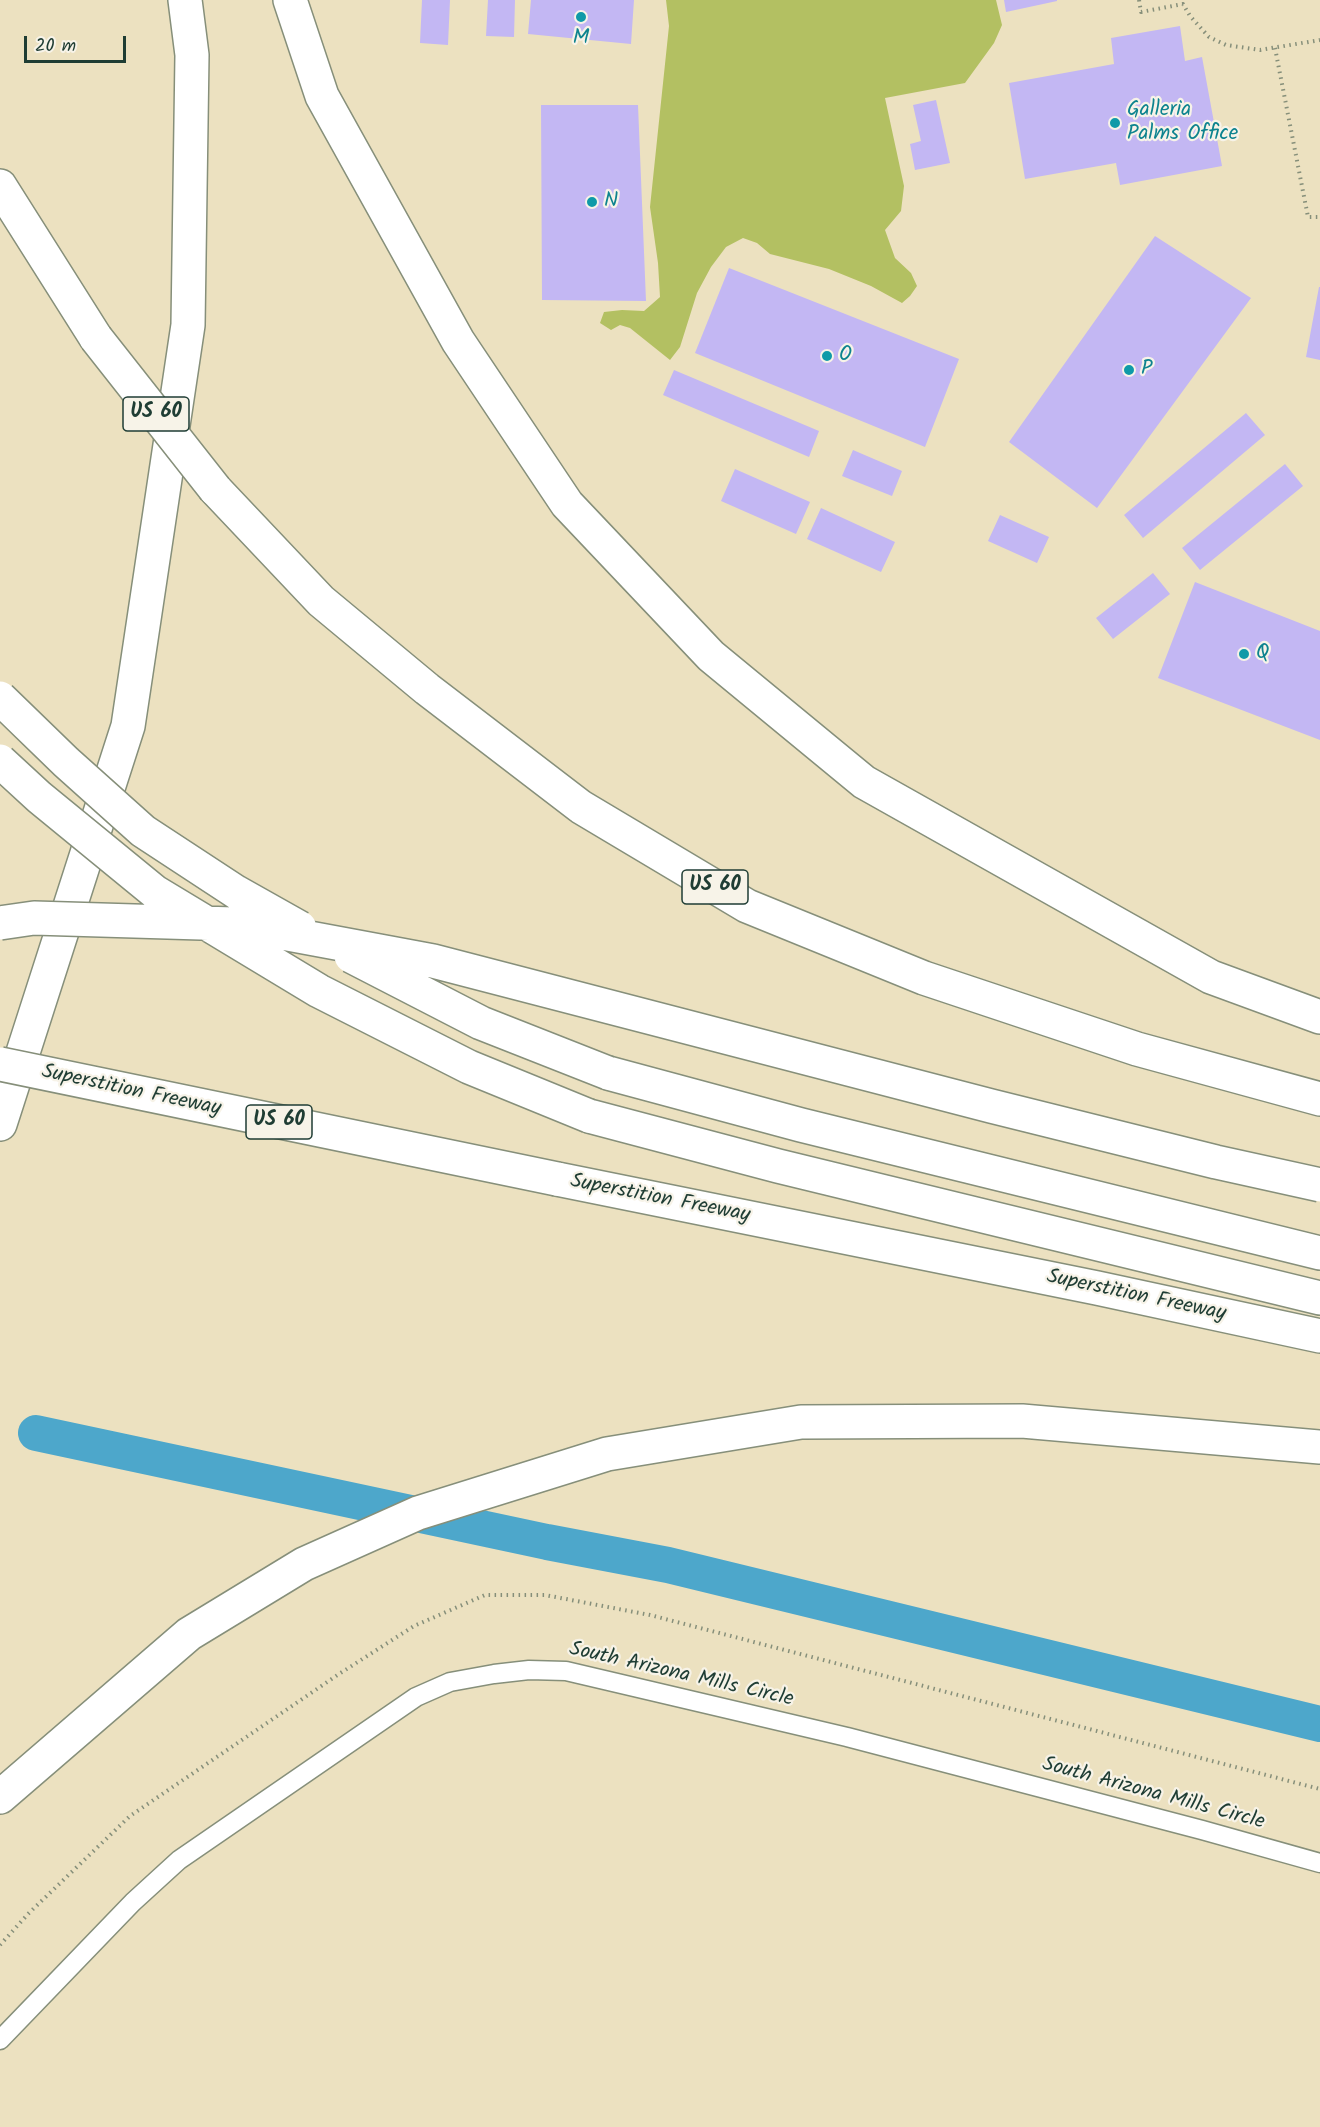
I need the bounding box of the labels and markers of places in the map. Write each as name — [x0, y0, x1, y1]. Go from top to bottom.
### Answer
marker: M — [574, 10, 588, 24]
place label: M — [573, 26, 589, 52]
place label: Galleria Palms Office — [1127, 98, 1238, 148]
marker: Galleria Palms Office — [1108, 116, 1122, 130]
place label: N — [604, 189, 618, 215]
marker: N — [585, 195, 599, 209]
place label: O — [839, 343, 852, 369]
marker: O — [820, 349, 834, 363]
place label: P — [1141, 357, 1152, 383]
marker: P — [1122, 363, 1136, 377]
place label: Q — [1256, 641, 1269, 667]
marker: Q — [1237, 647, 1251, 661]

